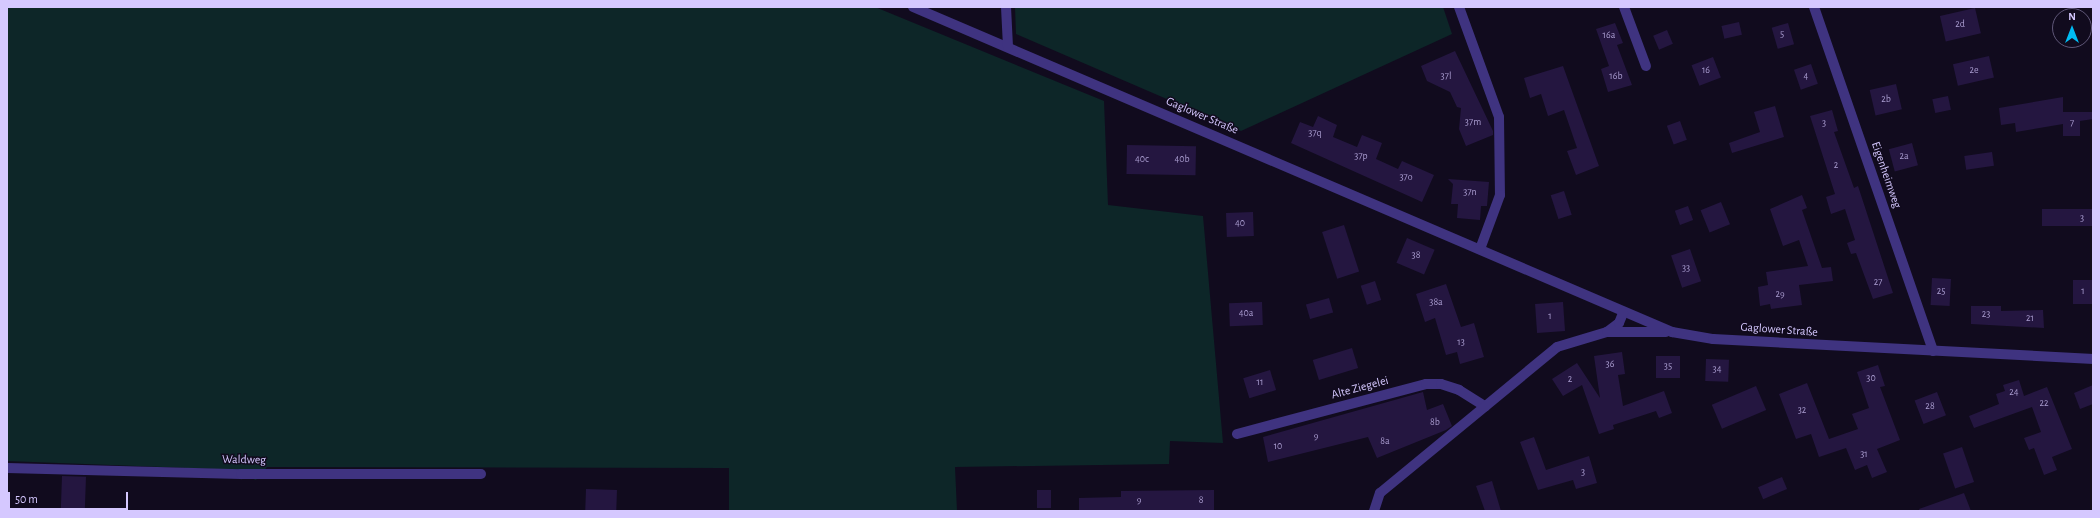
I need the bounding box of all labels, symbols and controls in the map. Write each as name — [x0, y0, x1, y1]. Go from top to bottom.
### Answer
north arrow — [2052, 8, 2092, 48]
text: N — [2068, 11, 2076, 22]
house number: 2d — [1955, 19, 1965, 31]
house number: 5 — [1780, 29, 1784, 41]
house number: 16a — [1603, 30, 1615, 42]
house number: 16 — [1702, 65, 1710, 77]
house number: 2e — [1969, 65, 1979, 77]
house number: 37l — [1441, 71, 1451, 83]
house number: 16b — [1609, 71, 1623, 83]
house number: 4 — [1804, 71, 1808, 83]
street label: Gaglower Straße — [1164, 94, 1240, 138]
house number: 2b — [1881, 94, 1891, 106]
house number: 37m — [1465, 117, 1481, 129]
house number: 3 — [1822, 118, 1826, 130]
house number: 7 — [2070, 118, 2074, 130]
house number: 37q — [1308, 128, 1322, 140]
street label: Eigenheimweg — [1868, 140, 1904, 210]
house number: 37p — [1354, 151, 1368, 163]
house number: 2a — [1899, 151, 1909, 163]
house number: 40c — [1135, 154, 1149, 166]
house number: 40b — [1174, 154, 1190, 166]
house number: 2 — [1834, 160, 1838, 172]
house number: 37o — [1399, 172, 1413, 184]
house number: 37n — [1463, 187, 1477, 199]
house number: 3 — [2080, 213, 2084, 225]
house number: 40 — [1235, 218, 1245, 230]
house number: 38 — [1412, 250, 1420, 262]
house number: 33 — [1682, 263, 1690, 275]
house number: 27 — [1874, 277, 1882, 289]
house number: 25 — [1937, 286, 1945, 298]
house number: 1 — [2081, 286, 2085, 298]
house number: 29 — [1775, 289, 1785, 301]
house number: 38a — [1429, 297, 1443, 309]
house number: 40a — [1239, 308, 1253, 320]
house number: 23 — [1982, 309, 1990, 321]
house number: 1 — [1548, 311, 1552, 323]
house number: 21 — [2026, 313, 2034, 325]
street label: Gaglower Straße — [1740, 320, 1818, 340]
house number: 13 — [1457, 337, 1465, 349]
house number: 36 — [1606, 359, 1614, 371]
house number: 35 — [1664, 361, 1672, 373]
house number: 34 — [1713, 364, 1721, 376]
street label: Alte Ziegelei — [1330, 373, 1390, 403]
house number: 30 — [1866, 373, 1876, 385]
house number: 2 — [1568, 374, 1572, 386]
house number: 11 — [1257, 377, 1263, 389]
house number: 24 — [2009, 387, 2019, 399]
house number: 22 — [2039, 398, 2049, 410]
house number: 28 — [1925, 401, 1935, 413]
house number: 32 — [1798, 405, 1806, 417]
house number: 8b — [1430, 417, 1440, 429]
house number: 9 — [1314, 431, 1318, 443]
house number: 8a — [1380, 436, 1390, 448]
house number: 10 — [1274, 441, 1282, 453]
house number: 31 — [1860, 449, 1868, 461]
street label: Waldweg — [222, 452, 266, 468]
house number: 3 — [1581, 467, 1585, 479]
scale bar — [10, 484, 130, 510]
text: 50 m — [15, 493, 38, 505]
house number: 9 — [1137, 495, 1141, 507]
house number: 8 — [1199, 495, 1203, 507]

